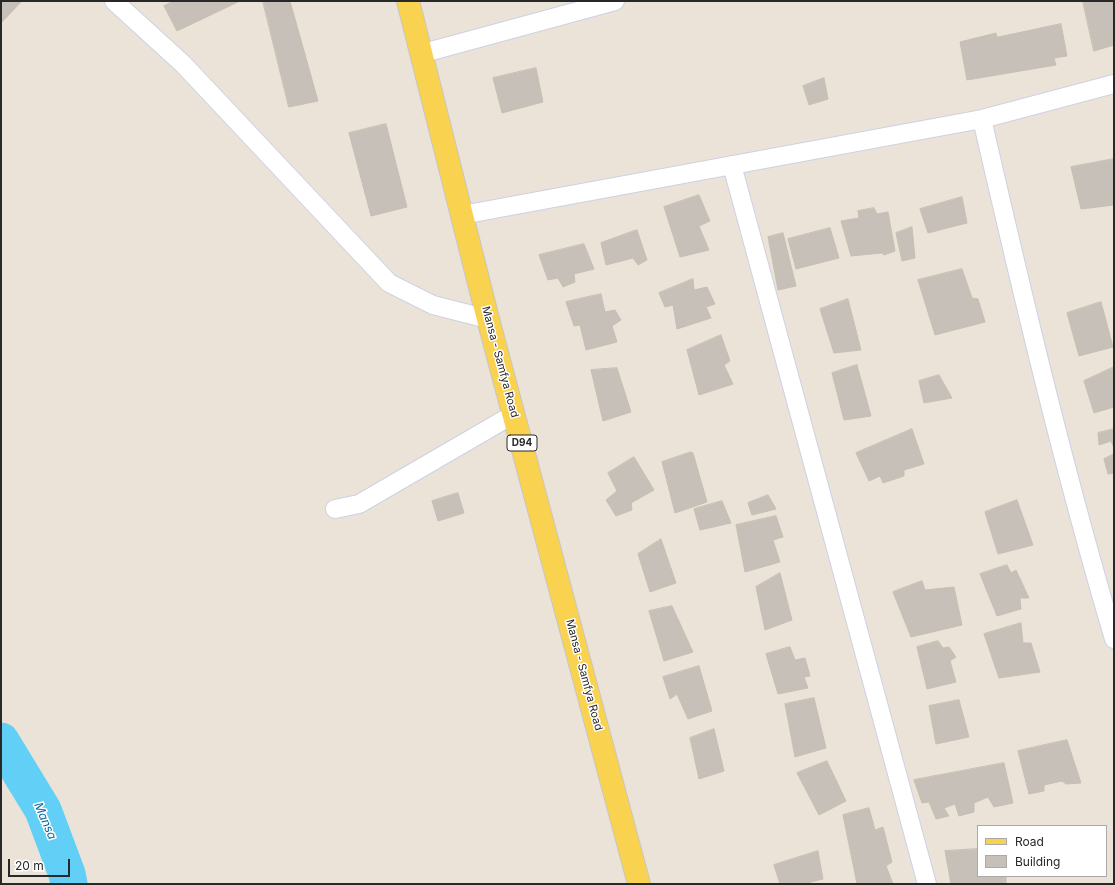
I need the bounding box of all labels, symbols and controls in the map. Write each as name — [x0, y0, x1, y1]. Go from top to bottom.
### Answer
street label: Mansa - Samfya Road — [479, 305, 521, 419]
road number: D94 — [507, 435, 537, 451]
street label: Mansa - Samfya Road — [563, 618, 605, 732]
water label: Mansa — [31, 800, 59, 842]
legend — [977, 825, 1107, 877]
text: Road — [1015, 834, 1044, 849]
scale bar — [10, 851, 72, 877]
text: Building — [1015, 854, 1060, 869]
text: 20 m — [15, 858, 44, 873]

